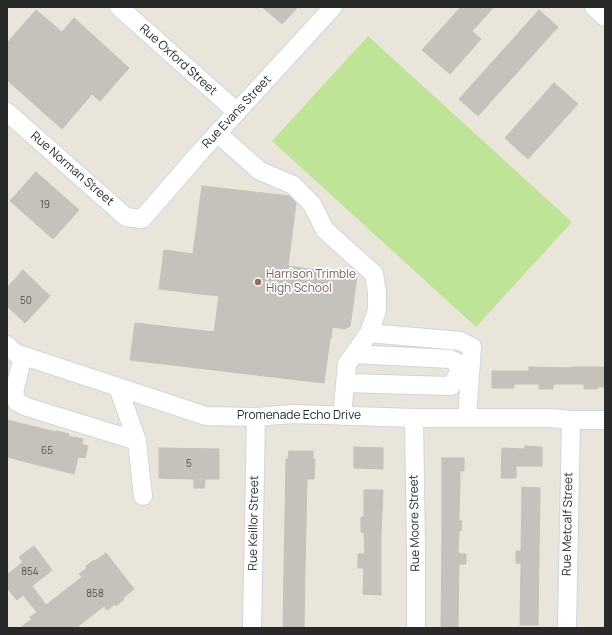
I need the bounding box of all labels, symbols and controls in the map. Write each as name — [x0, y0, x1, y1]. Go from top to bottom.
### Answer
street label: Rue Oxford Street — [136, 22, 220, 98]
street label: Rue Evans Street — [200, 73, 274, 151]
street label: Rue Norman Street — [28, 129, 116, 209]
house number: 19 — [40, 199, 50, 211]
place label: Harrison Trimble High School — [266, 268, 356, 296]
marker: Harrison Trimble High School — [253, 277, 263, 287]
house number: 50 — [20, 295, 32, 307]
street label: Promenade Echo Drive — [237, 409, 361, 423]
house number: 65 — [41, 445, 53, 457]
house number: 5 — [186, 458, 192, 470]
street label: Rue Metcalf Street — [560, 472, 576, 576]
street label: Rue Moore Street — [407, 474, 423, 572]
street label: Rue Keillor Street — [246, 475, 262, 571]
house number: 854 — [21, 566, 39, 578]
house number: 858 — [86, 588, 104, 600]

